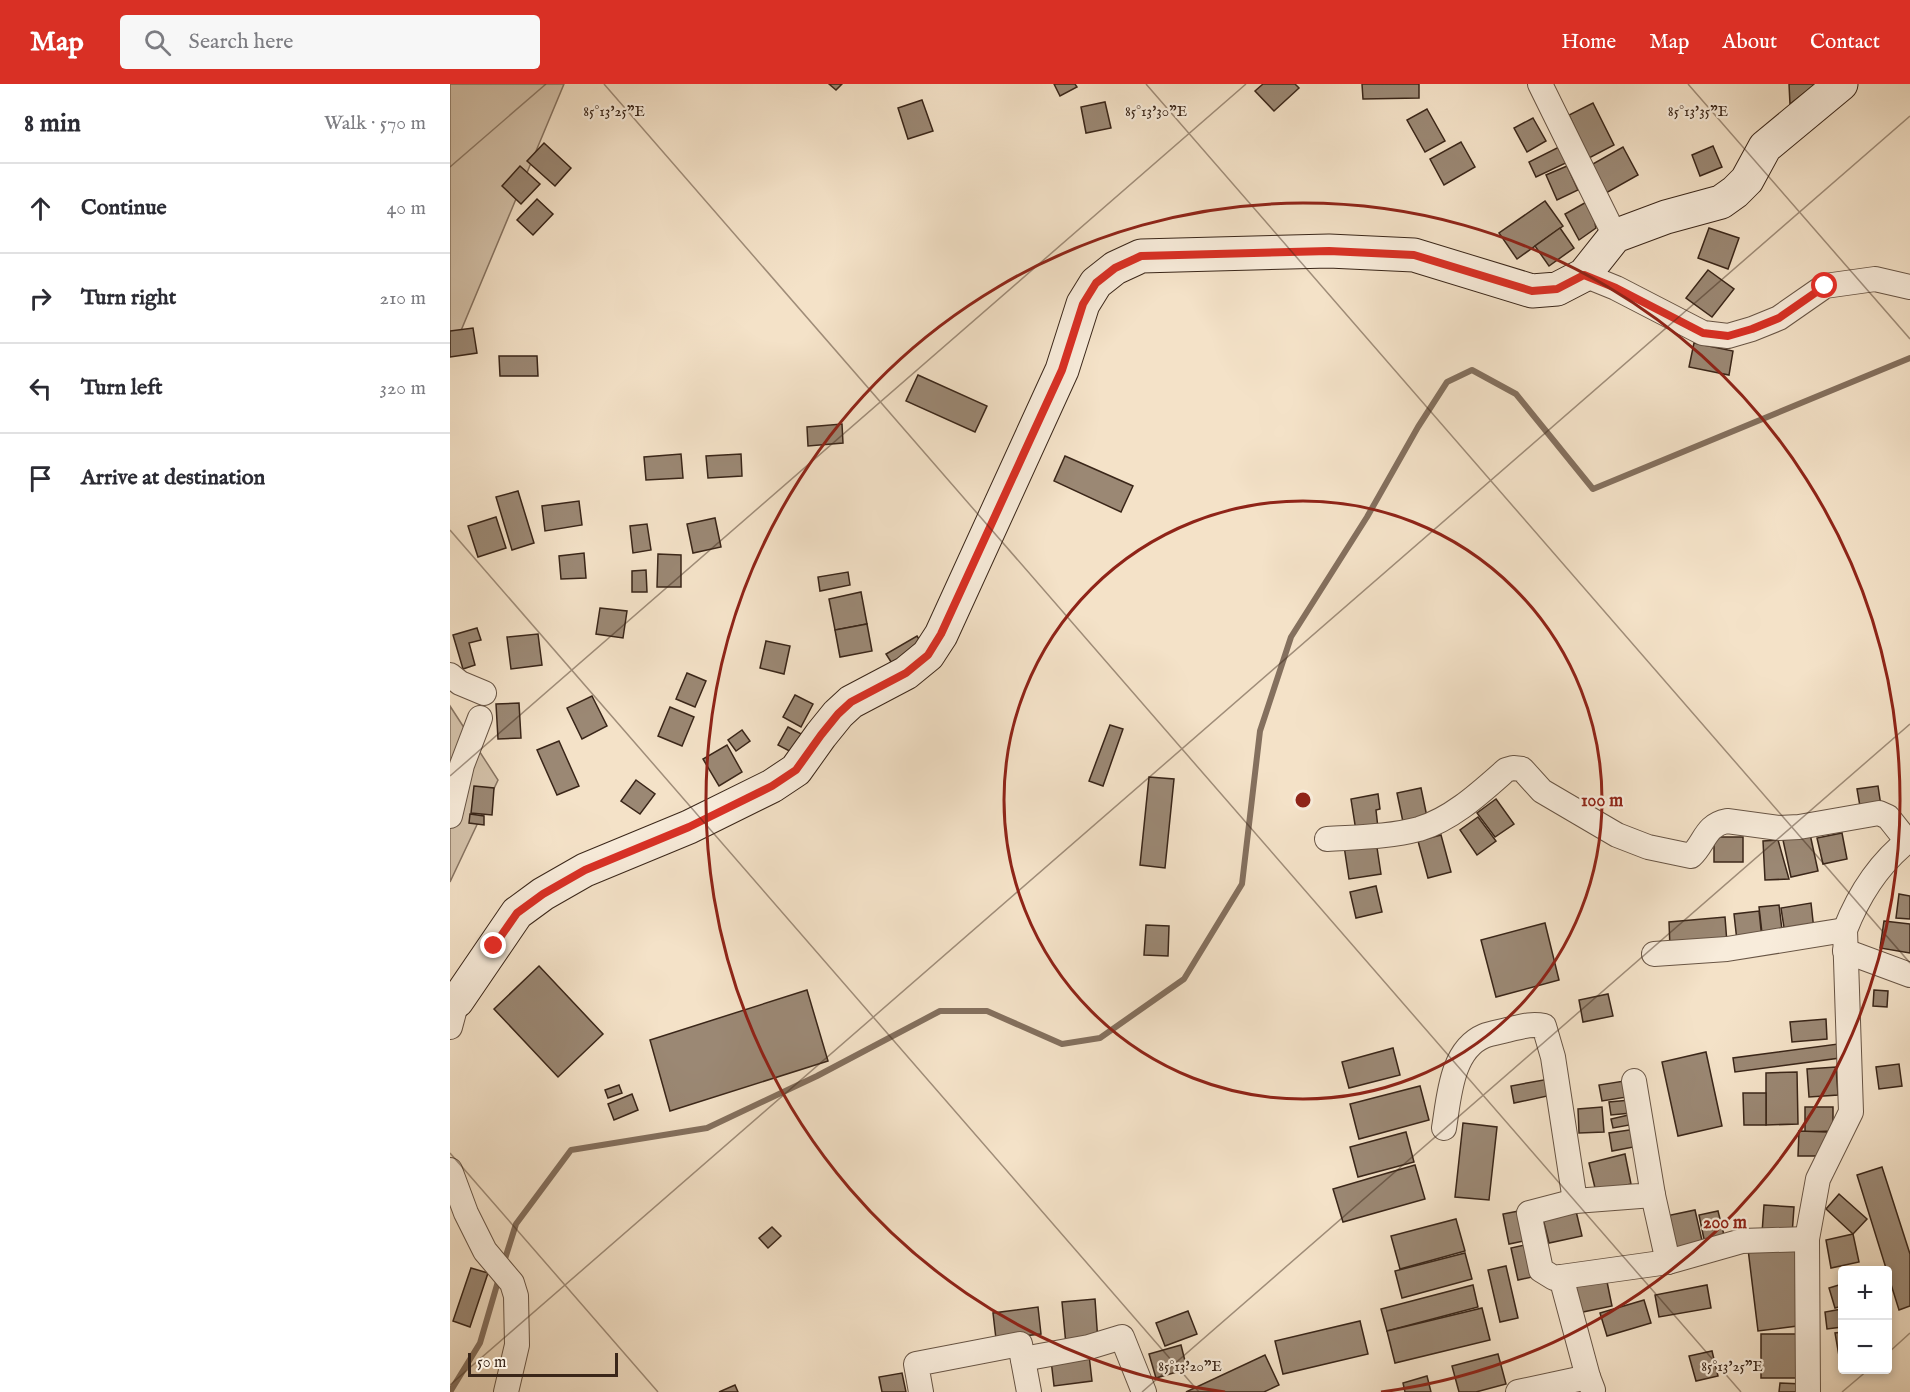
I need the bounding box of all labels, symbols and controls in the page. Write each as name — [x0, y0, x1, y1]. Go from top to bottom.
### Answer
search box — [120, 15, 540, 69]
text: Map — [30, 25, 84, 60]
icon: search — [141, 26, 174, 59]
text: Search here — [189, 28, 293, 56]
text: Home — [1561, 29, 1616, 56]
text: Map — [1649, 29, 1689, 56]
text: About — [1722, 29, 1777, 56]
text: Contact — [1810, 29, 1880, 56]
text: 85°13'25"E — [583, 102, 645, 121]
text: 85°13'30"E — [1125, 102, 1187, 121]
text: 85°13'35"E — [1668, 102, 1728, 121]
text: 8 min — [24, 107, 81, 140]
text: Walk · 570 m — [324, 111, 426, 136]
icon: ahead — [24, 192, 57, 225]
text: Continue — [81, 194, 167, 222]
text: 40 m — [387, 196, 426, 221]
route start — [1811, 272, 1837, 298]
icon: right — [24, 282, 57, 315]
text: Turn right — [81, 284, 176, 312]
text: 210 m — [380, 286, 426, 311]
icon: left — [24, 372, 57, 405]
text: Turn left — [81, 374, 163, 402]
text: 320 m — [380, 376, 426, 401]
icon: arrive — [24, 462, 57, 495]
text: Arrive at destination — [81, 464, 265, 492]
centre of rings — [1293, 790, 1313, 810]
text: 100 m — [1581, 790, 1623, 813]
route end — [480, 932, 506, 958]
text: 200 m — [1703, 1212, 1747, 1235]
map controls — [1838, 1266, 1892, 1374]
button: + — [1838, 1266, 1892, 1320]
button: − — [1838, 1320, 1892, 1374]
scale bar — [468, 1350, 618, 1378]
text: 50 m — [477, 1353, 506, 1373]
text: 85°13'20"E — [1158, 1357, 1222, 1376]
text: 85°13'25"E — [1701, 1357, 1763, 1376]

